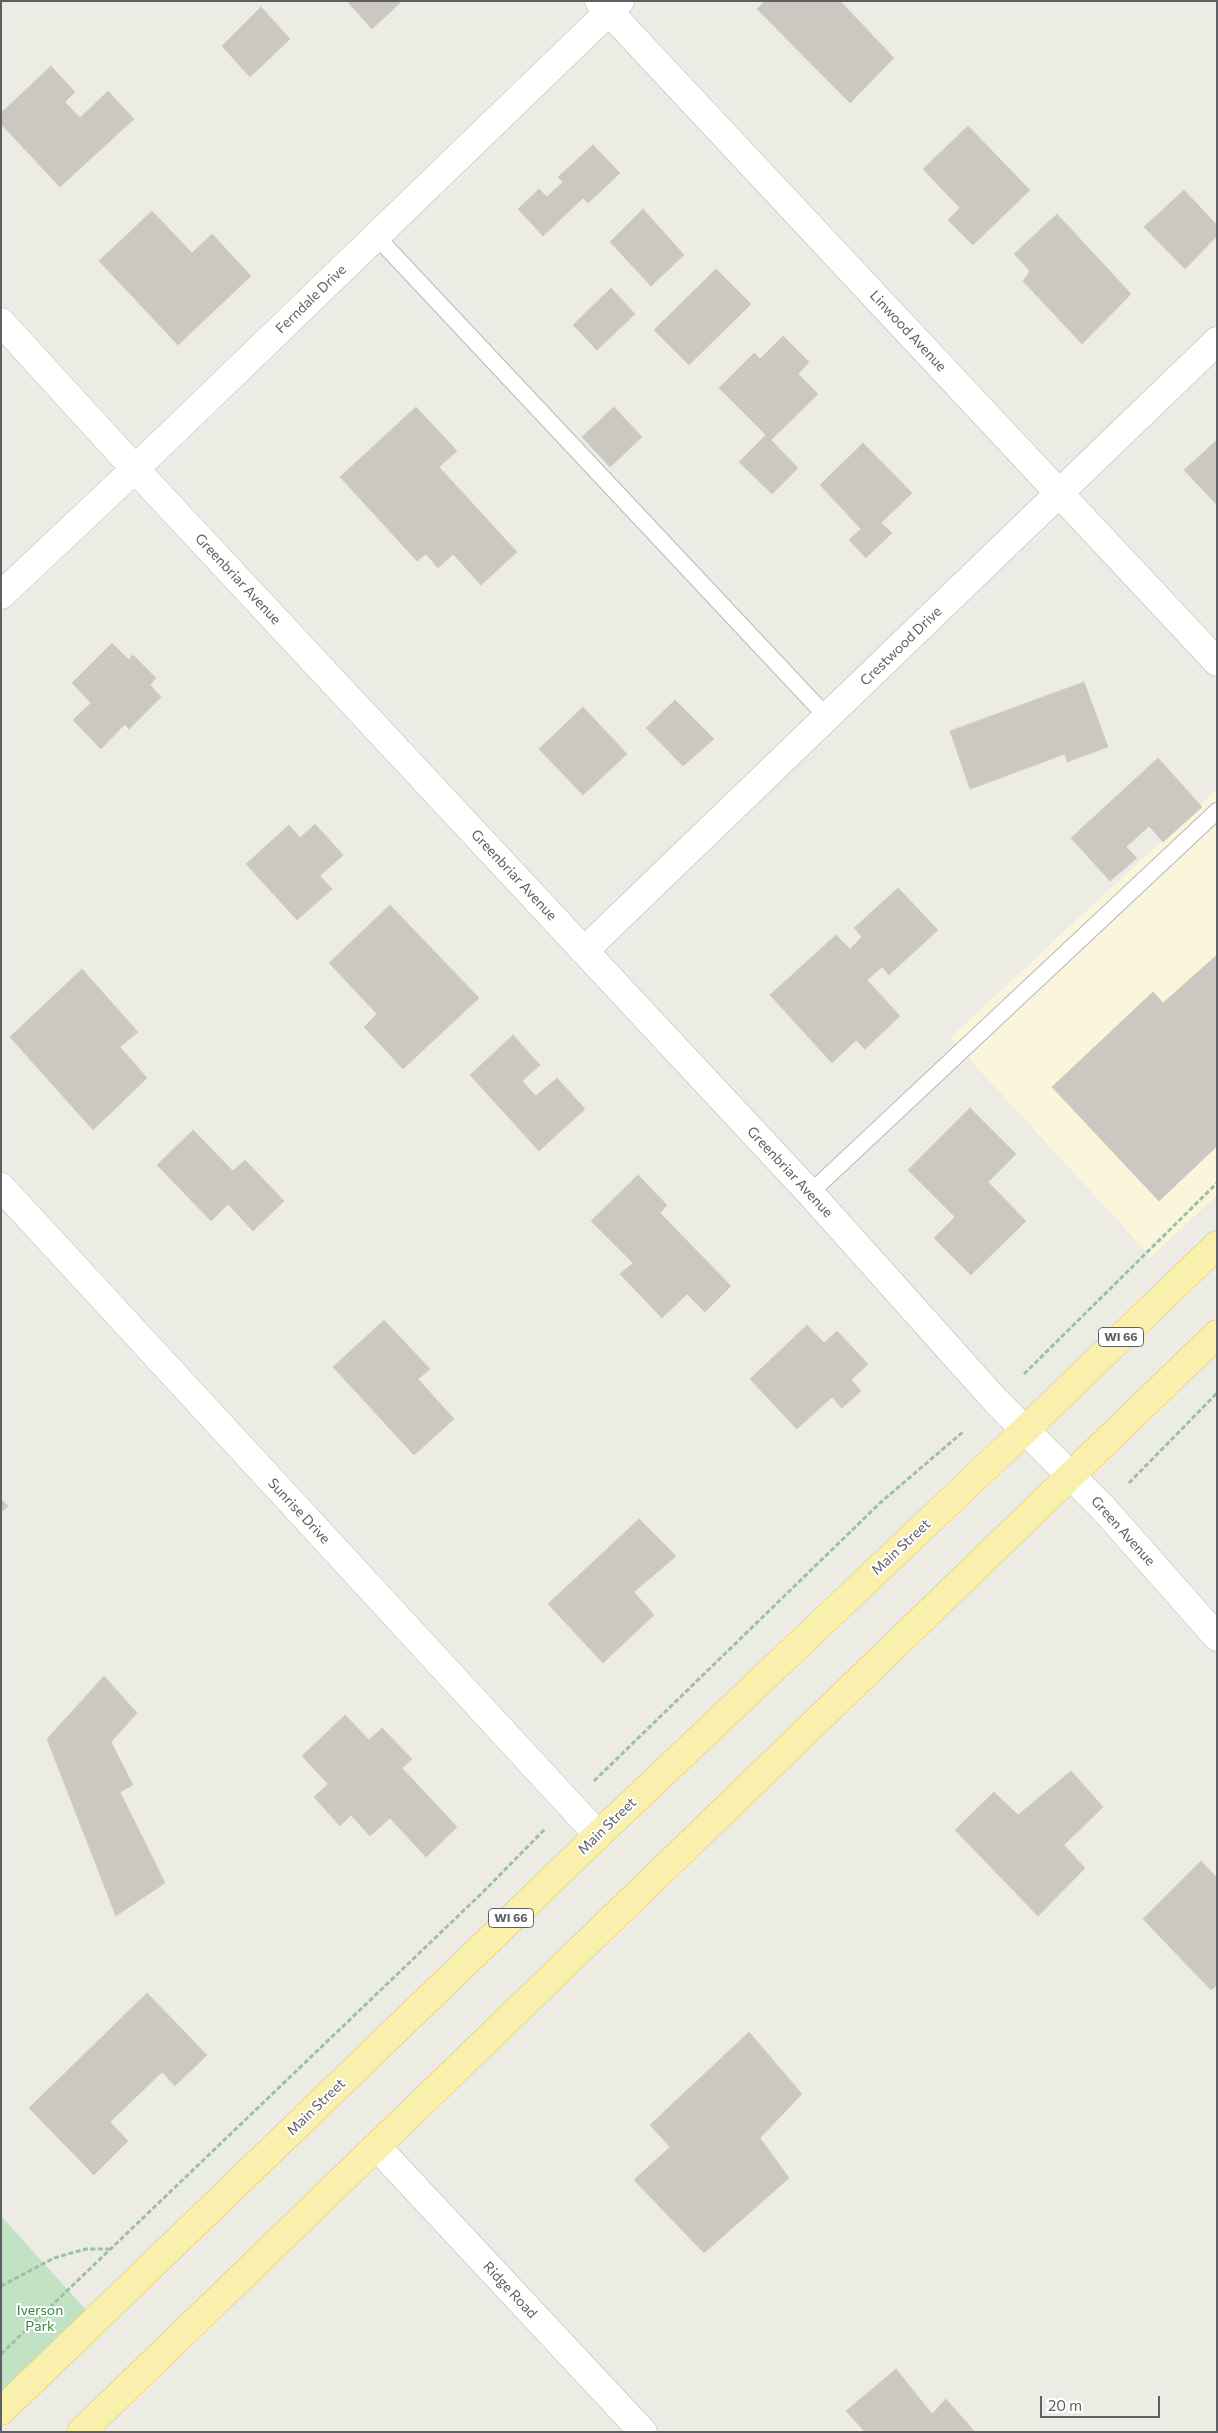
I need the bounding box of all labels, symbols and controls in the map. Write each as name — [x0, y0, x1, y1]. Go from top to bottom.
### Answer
street label: Ferndale Drive — [272, 261, 350, 337]
street label: Linwood Avenue — [866, 287, 950, 375]
street label: Greenbriar Avenue — [192, 530, 284, 628]
street label: Crestwood Drive — [857, 603, 945, 689]
street label: Greenbriar Avenue — [468, 826, 560, 924]
street label: Greenbriar Avenue — [744, 1123, 836, 1221]
road number: WI 66 — [1098, 1328, 1144, 1346]
street label: Sunrise Drive — [264, 1475, 334, 1547]
street label: Green Avenue — [1087, 1493, 1159, 1569]
street label: Main Street — [868, 1515, 934, 1579]
street label: Main Street — [574, 1794, 640, 1858]
road number: WI 66 — [488, 1909, 534, 1928]
street label: Main Street — [283, 2075, 349, 2139]
street label: Ridge Road — [480, 2258, 540, 2322]
park label: Iverson Park — [17, 2302, 63, 2334]
scale bar — [1043, 2386, 1163, 2418]
text: 20 m — [1048, 2396, 1082, 2414]

